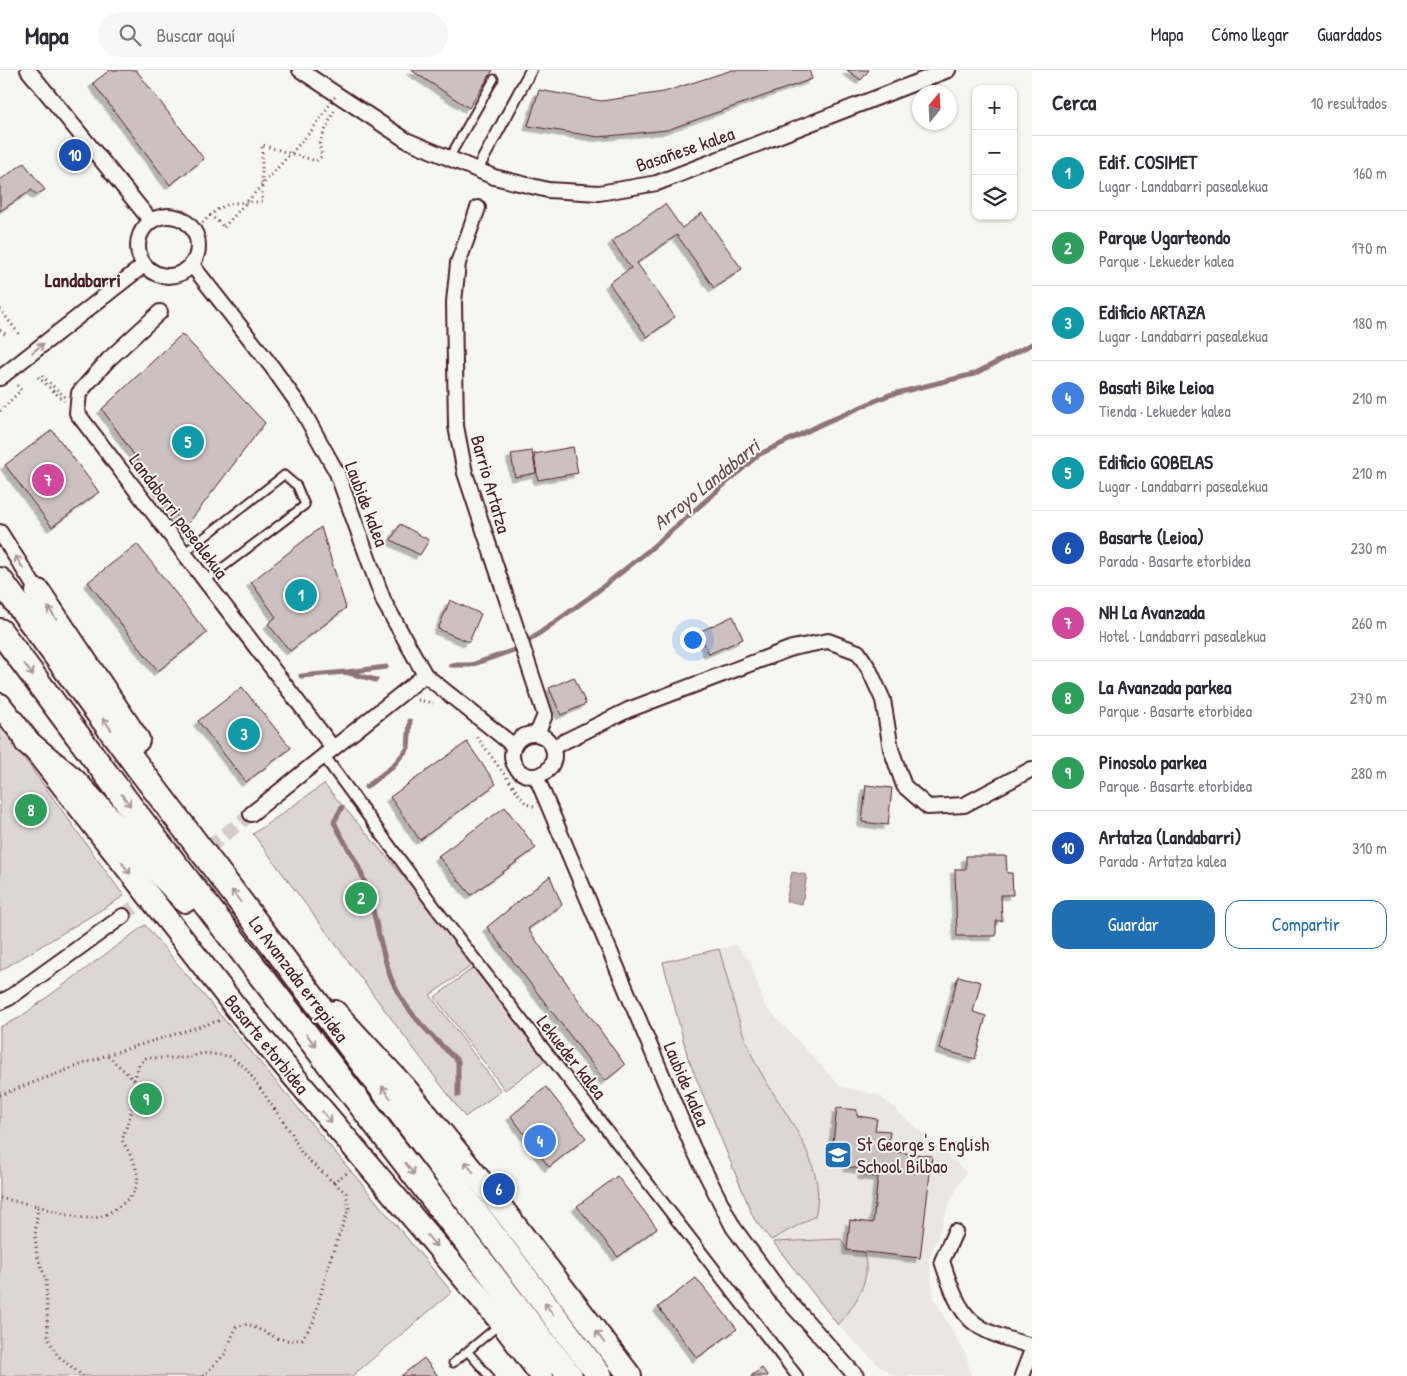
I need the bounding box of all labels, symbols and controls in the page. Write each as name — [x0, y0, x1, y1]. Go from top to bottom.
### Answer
search box — [98, 12, 448, 57]
text: Mapa — [25, 19, 68, 51]
icon: search — [116, 21, 144, 49]
text: Buscar aquí — [156, 22, 236, 48]
text: Mapa — [1151, 22, 1183, 47]
text: Cómo llegar — [1211, 22, 1289, 47]
text: Guardados — [1317, 22, 1382, 47]
north arrow — [912, 85, 957, 130]
map controls — [972, 85, 1017, 220]
button: + — [972, 85, 1017, 130]
text: Cerca — [1052, 88, 1096, 117]
text: 10 resultados — [1310, 92, 1387, 114]
street label: Basañese kalea — [632, 120, 738, 178]
button: − — [972, 130, 1017, 175]
pin: 10 — [59, 136, 91, 174]
text: Edif. COSIMET — [1099, 149, 1197, 175]
text: 1 — [1065, 162, 1071, 184]
text: 160 m — [1353, 162, 1387, 184]
button: layers — [972, 175, 1017, 220]
text: Lugar · Landabarri pasealekua — [1099, 175, 1268, 197]
text: Parque Ugarteondo — [1099, 224, 1230, 250]
text: 2 — [1064, 237, 1072, 259]
text: 170 m — [1352, 237, 1387, 259]
text: Parque · Lekueder kalea — [1099, 250, 1234, 272]
district label: Landabarri — [45, 266, 121, 293]
text: Edificio ARTAZA — [1099, 299, 1205, 325]
text: 3 — [1064, 312, 1072, 334]
text: 180 m — [1353, 312, 1387, 334]
text: Lugar · Landabarri pasealekua — [1099, 325, 1268, 347]
one-way arrow — [32, 342, 45, 353]
text: Basati Bike Leioa — [1099, 374, 1214, 400]
text: 4 — [1065, 387, 1071, 409]
text: 210 m — [1352, 387, 1387, 409]
text: Tienda · Lekueder kalea — [1099, 400, 1231, 422]
pin: 5 — [172, 423, 204, 461]
water label: Arroyo Landabarri — [647, 431, 768, 536]
street label: Barrio Artatza — [465, 432, 518, 537]
street label: Landabarri pasealekua — [123, 448, 235, 584]
text: Edificio GOBELAS — [1099, 449, 1213, 475]
street label: Laubide kalea — [339, 458, 395, 551]
pin: 7 — [32, 461, 64, 499]
text: 5 — [1065, 462, 1071, 484]
text: 210 m — [1352, 462, 1387, 484]
text: Lugar · Landabarri pasealekua — [1099, 475, 1268, 497]
text: Basarte (Leioa) — [1099, 524, 1204, 550]
text: 6 — [1065, 537, 1071, 559]
text: 230 m — [1351, 537, 1387, 559]
text: Parada · Basarte etorbidea — [1099, 550, 1251, 572]
one-way arrow — [14, 556, 24, 570]
pin: 1 — [285, 576, 317, 614]
text: NH La Avanzada — [1099, 599, 1205, 625]
one-way arrow — [47, 607, 57, 621]
text: 7 — [1064, 612, 1072, 634]
text: 260 m — [1351, 612, 1387, 634]
text: Hotel · Landabarri pasealekua — [1099, 625, 1266, 647]
your location — [680, 627, 706, 653]
one-way arrow — [24, 663, 34, 677]
text: La Avanzada parkea — [1099, 674, 1231, 700]
text: 8 — [1065, 687, 1071, 709]
text: 270 m — [1350, 687, 1387, 709]
text: Parque · Basarte etorbidea — [1099, 700, 1252, 722]
pin: 3 — [228, 715, 260, 753]
one-way arrow — [101, 718, 112, 732]
text: Pinosolo parkea — [1099, 749, 1206, 775]
text: 9 — [1065, 762, 1071, 784]
text: 280 m — [1351, 762, 1387, 784]
text: Parque · Basarte etorbidea — [1099, 775, 1252, 797]
pin: 8 — [15, 791, 47, 829]
one-way arrow — [121, 793, 131, 807]
text: Artatza (Landabarri) — [1099, 824, 1241, 850]
text: 10 — [1062, 837, 1074, 859]
text: 310 m — [1352, 837, 1387, 859]
text: Parada · Artatza kalea — [1099, 850, 1226, 872]
one-way arrow — [121, 861, 132, 874]
pin: 2 — [345, 879, 377, 917]
one-way arrow — [231, 889, 241, 903]
button: Guardar — [1052, 900, 1215, 949]
button: Compartir — [1225, 900, 1387, 949]
street label: La Avanzada errepidea — [243, 911, 355, 1048]
street label: Basarte etorbidea — [219, 989, 316, 1100]
street label: Lekueder kalea — [531, 1010, 613, 1105]
one-way arrow — [305, 1033, 316, 1046]
street label: Laubide kalea — [658, 1038, 717, 1131]
pin: 9 — [130, 1080, 162, 1118]
one-way arrow — [380, 1086, 391, 1099]
one-way arrow — [321, 1110, 332, 1123]
pin: 4 — [524, 1122, 556, 1160]
place label: St George's English School Bilbao — [857, 1131, 989, 1179]
school or university icon: St George's English School Bilbao — [823, 1140, 853, 1170]
one-way arrow — [464, 1160, 474, 1174]
one-way arrow — [404, 1162, 415, 1175]
pin: 6 — [483, 1170, 515, 1208]
one-way arrow — [426, 1235, 437, 1248]
one-way arrow — [544, 1303, 555, 1316]
one-way arrow — [595, 1331, 606, 1344]

